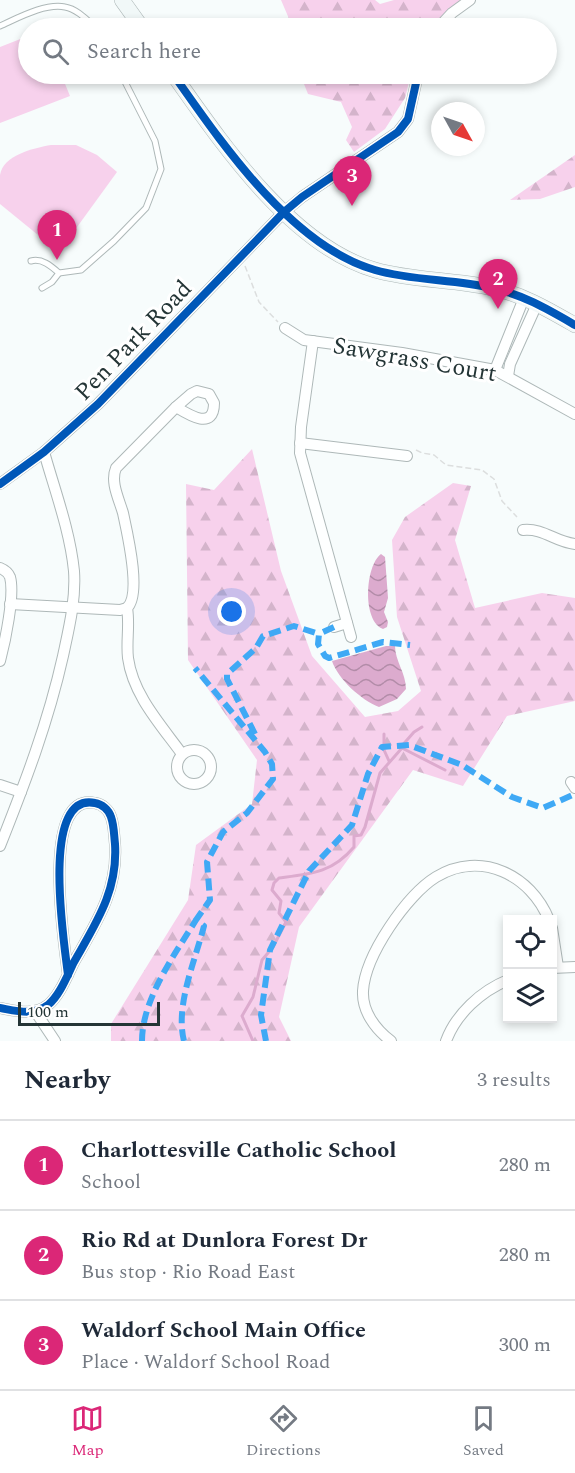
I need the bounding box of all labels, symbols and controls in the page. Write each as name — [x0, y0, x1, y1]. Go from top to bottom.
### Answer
search box — [18, 18, 557, 84]
icon: search — [39, 35, 72, 68]
text: Search here — [87, 35, 201, 68]
north arrow — [431, 102, 485, 156]
pin: 3 — [332, 156, 372, 206]
pin: 1 — [38, 210, 76, 260]
pin: 2 — [478, 260, 518, 309]
street label: Pen Park Road — [67, 272, 201, 409]
street label: Sawgrass Court — [330, 328, 500, 392]
your location — [217, 597, 246, 626]
map controls — [503, 915, 557, 1023]
button: locate — [503, 915, 557, 969]
button: layers — [503, 969, 557, 1023]
scale bar — [18, 999, 160, 1026]
text: 100 m — [27, 1000, 69, 1024]
text: Nearby — [24, 1060, 110, 1100]
text: 3 results — [477, 1065, 551, 1095]
text: Charlottesville Catholic School — [81, 1134, 396, 1167]
text: 1 — [38, 1150, 49, 1180]
text: 280 m — [499, 1150, 551, 1180]
text: School — [81, 1167, 141, 1197]
text: Rio Rd at Dunlora Forest Dr — [81, 1224, 367, 1257]
text: 2 — [38, 1240, 49, 1270]
text: 280 m — [499, 1240, 551, 1270]
text: Bus stop · Rio Road East — [81, 1257, 295, 1287]
text: Waldorf School Main Office — [81, 1314, 366, 1347]
text: 3 — [38, 1330, 49, 1360]
text: 300 m — [499, 1330, 551, 1360]
text: Place · Waldorf School Road — [81, 1347, 330, 1377]
tab: Map — [71, 1402, 104, 1462]
tab: Directions — [246, 1402, 321, 1462]
tab: Saved — [463, 1402, 504, 1462]

